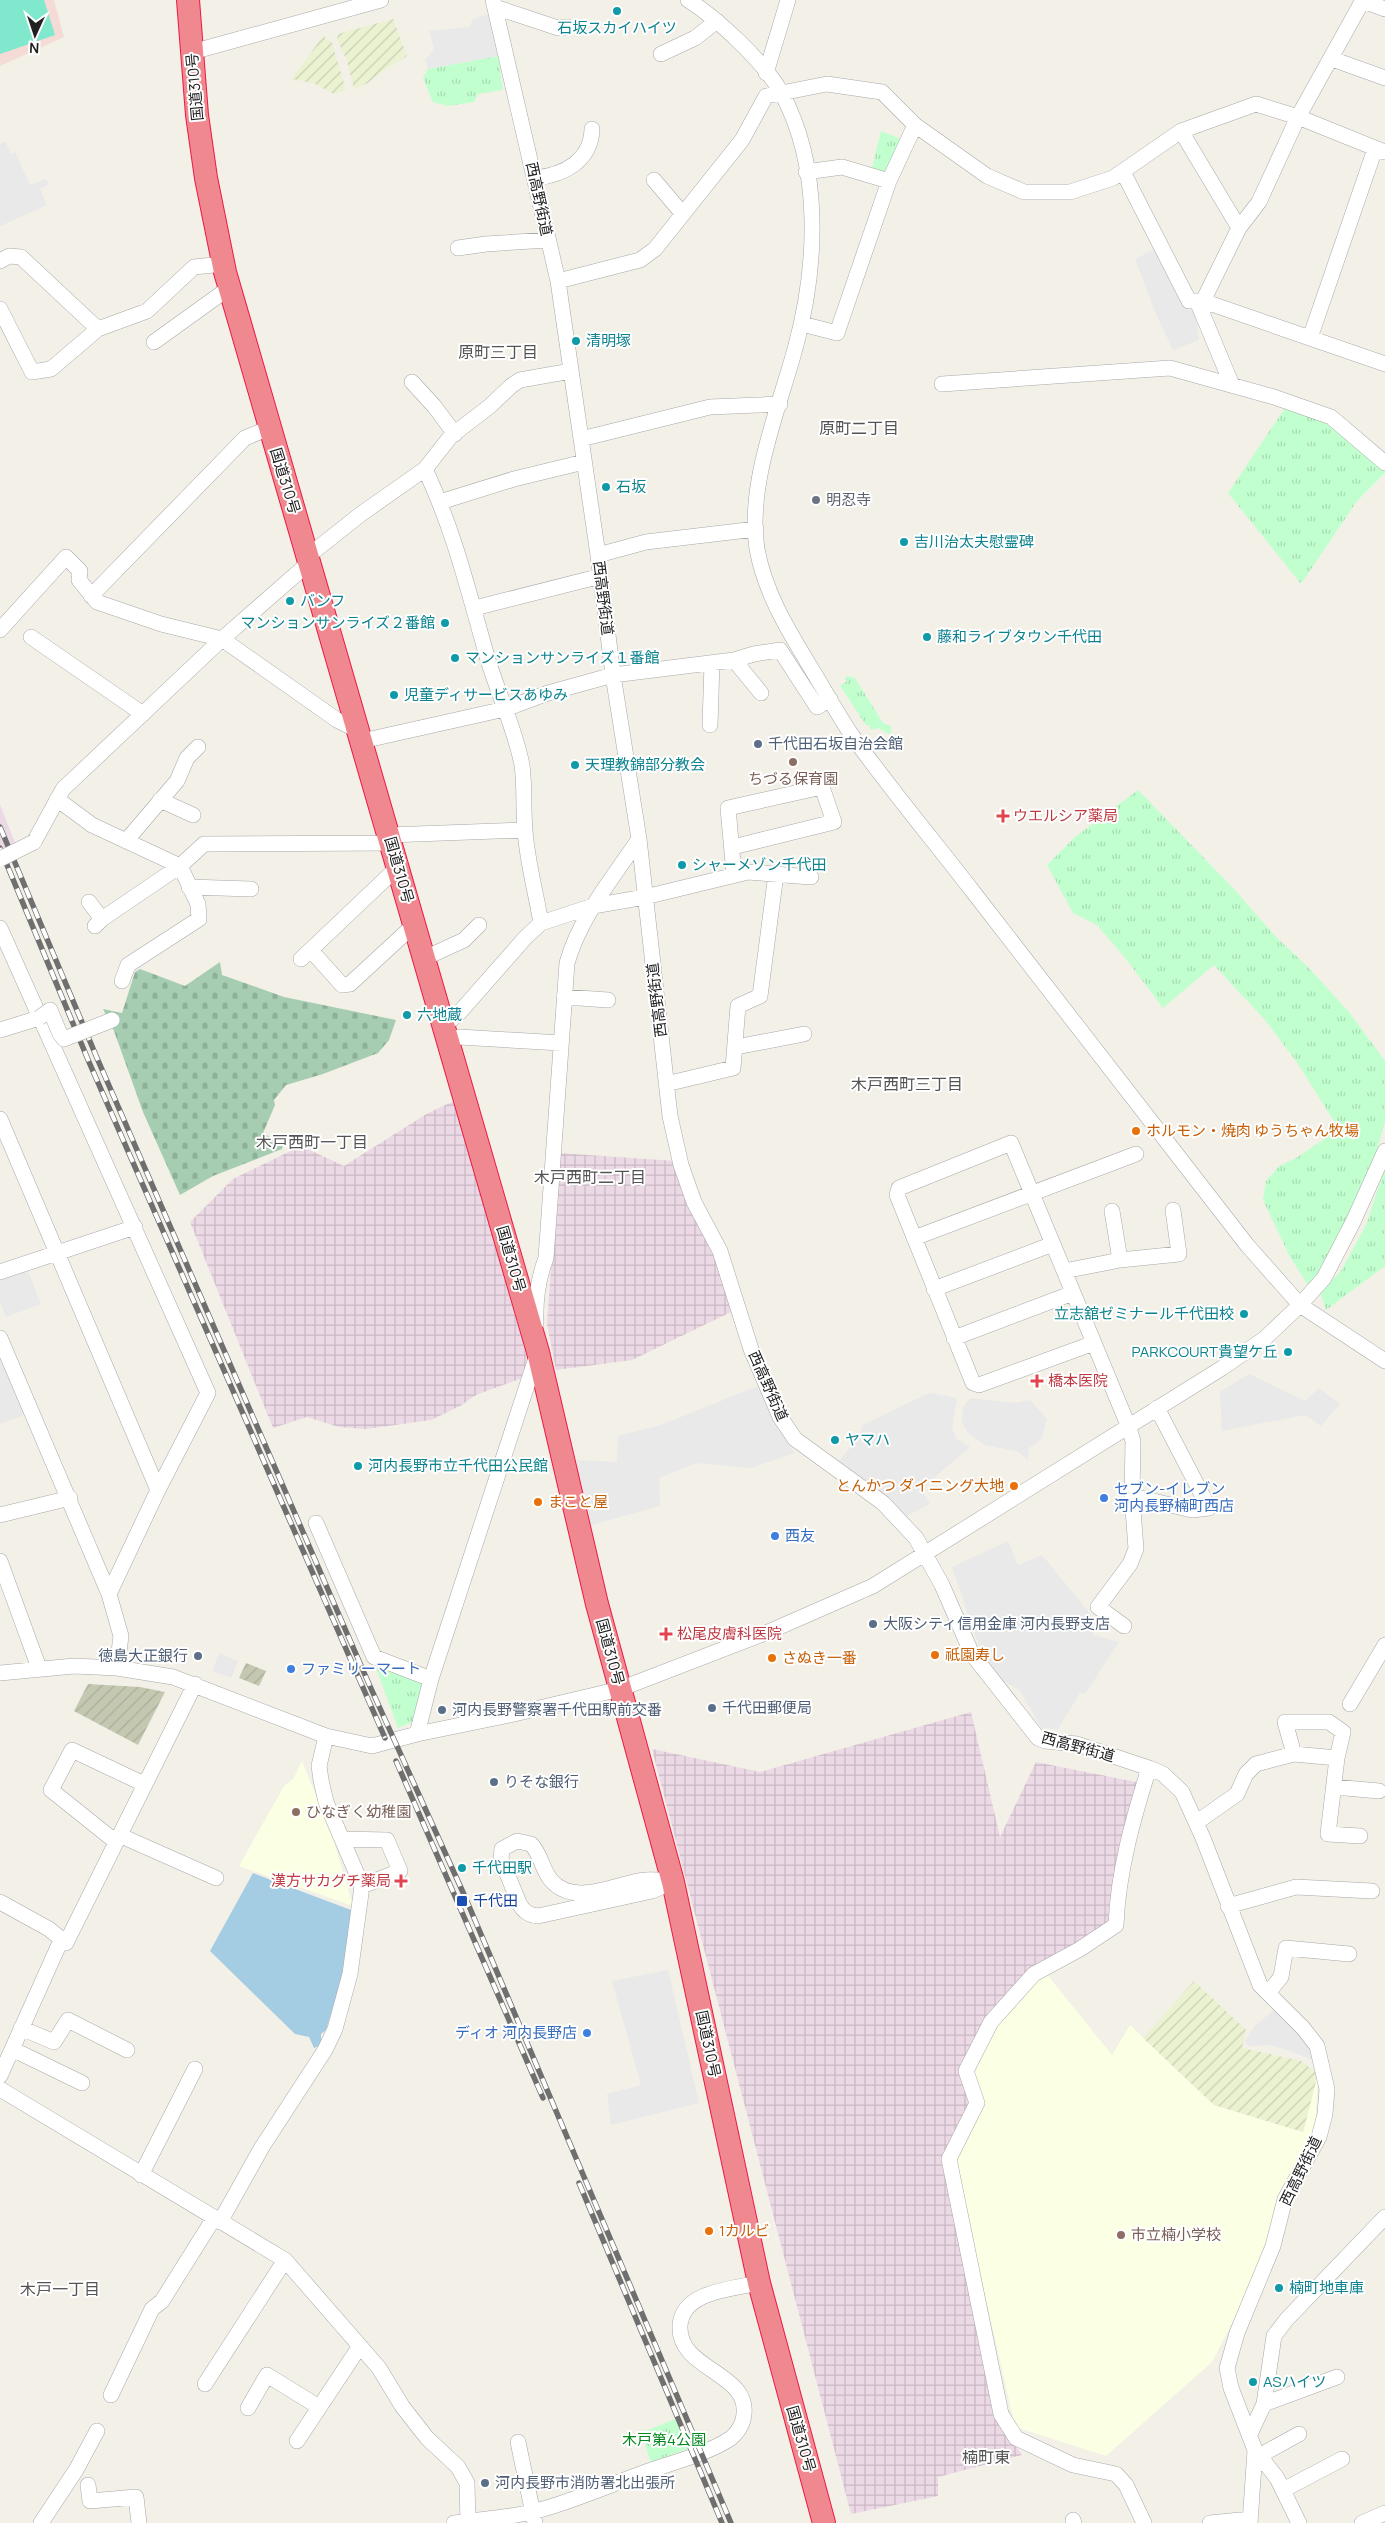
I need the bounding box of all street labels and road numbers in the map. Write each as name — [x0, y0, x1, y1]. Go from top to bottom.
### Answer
street label: 国道310号 — [181, 52, 208, 122]
street label: 西高野街道 — [521, 160, 558, 238]
street label: 国道310号 — [265, 445, 306, 517]
street label: 西高野街道 — [589, 559, 618, 636]
street label: 国道310号 — [380, 834, 419, 906]
street label: 西高野街道 — [642, 962, 671, 1039]
street label: 国道310号 — [492, 1223, 531, 1295]
street label: 西高野街道 — [744, 1347, 793, 1424]
street label: 国道310号 — [592, 1616, 629, 1688]
street label: 西高野街道 — [1039, 1727, 1117, 1766]
street label: 国道310号 — [691, 2008, 726, 2079]
street label: 西高野街道 — [1275, 2132, 1326, 2209]
street label: 国道310号 — [782, 2403, 821, 2475]

